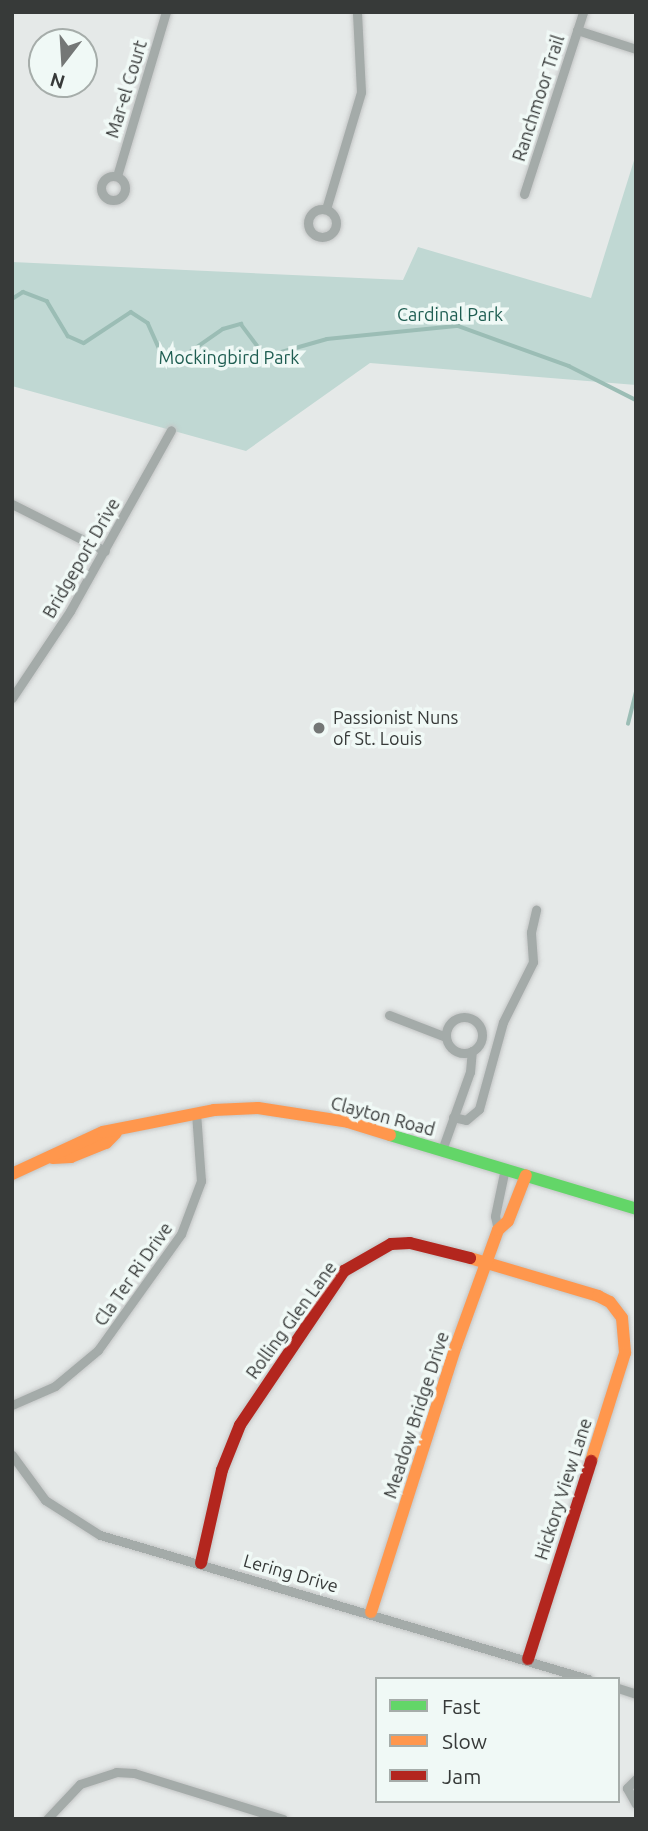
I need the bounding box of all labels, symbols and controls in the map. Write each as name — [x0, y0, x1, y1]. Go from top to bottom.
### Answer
north arrow — [28, 28, 98, 98]
street label: Ranchmoor Trail — [507, 32, 569, 164]
street label: Mar-el Court — [101, 38, 151, 140]
text: N — [47, 69, 67, 94]
park label: Cardinal Park — [397, 303, 503, 325]
park label: Mockingbird Park — [159, 346, 299, 368]
street label: Bridgeport Drive — [38, 494, 124, 622]
place label: Passionist Nuns of St. Louis — [333, 707, 458, 750]
marker: Passionist Nuns of St. Louis — [311, 720, 327, 736]
street label: Clayton Road — [328, 1092, 438, 1140]
street label: Cla Ter Ri Drive — [89, 1218, 177, 1330]
street label: Rolling Glen Lane — [241, 1257, 341, 1383]
street label: Meadow Bridge Drive — [379, 1329, 453, 1501]
street label: Hickory View Lane — [530, 1415, 596, 1563]
street label: Lering Drive — [241, 1549, 341, 1597]
legend — [375, 1677, 620, 1803]
text: Fast — [442, 1694, 480, 1718]
text: Slow — [442, 1729, 487, 1753]
text: Jam — [442, 1764, 481, 1788]

